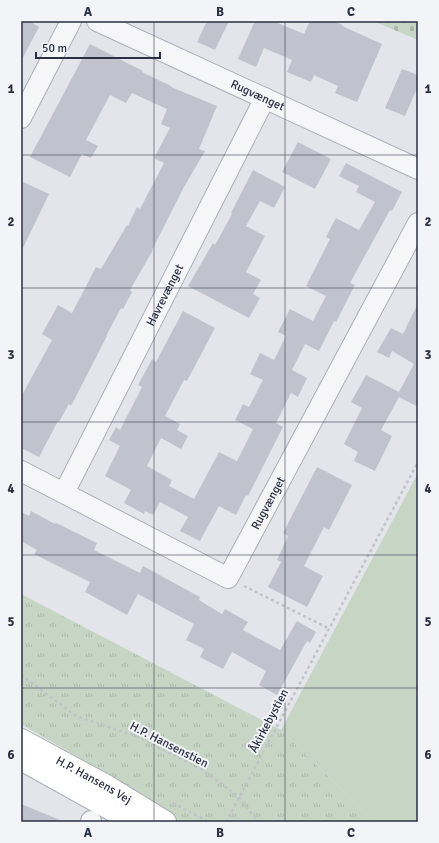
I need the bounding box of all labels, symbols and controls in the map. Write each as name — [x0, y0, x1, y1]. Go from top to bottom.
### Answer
text: A — [84, 4, 93, 20]
text: B — [216, 4, 224, 20]
text: C — [347, 4, 355, 20]
scale bar — [36, 34, 160, 60]
text: 50 m — [42, 41, 67, 56]
street label: Rugvænget — [228, 76, 287, 114]
text: 1 — [7, 81, 15, 97]
text: 1 — [424, 81, 432, 97]
text: 2 — [7, 214, 15, 230]
text: 2 — [424, 214, 432, 230]
street label: Havrevænget — [143, 262, 187, 329]
text: 3 — [7, 347, 15, 363]
text: 3 — [424, 347, 432, 363]
street label: Rugvænget — [248, 474, 288, 532]
text: 4 — [7, 481, 15, 497]
text: 4 — [424, 481, 432, 497]
text: 5 — [7, 614, 15, 630]
text: 5 — [424, 614, 432, 630]
street label: Åkirkebystien — [246, 687, 292, 755]
street label: H.P. Hansenstien — [127, 719, 211, 771]
text: 6 — [7, 747, 15, 763]
text: 6 — [424, 747, 432, 763]
street label: H.P. Hansens Vej — [53, 753, 134, 807]
text: A — [84, 825, 93, 841]
text: B — [216, 825, 224, 841]
text: C — [347, 825, 355, 841]

